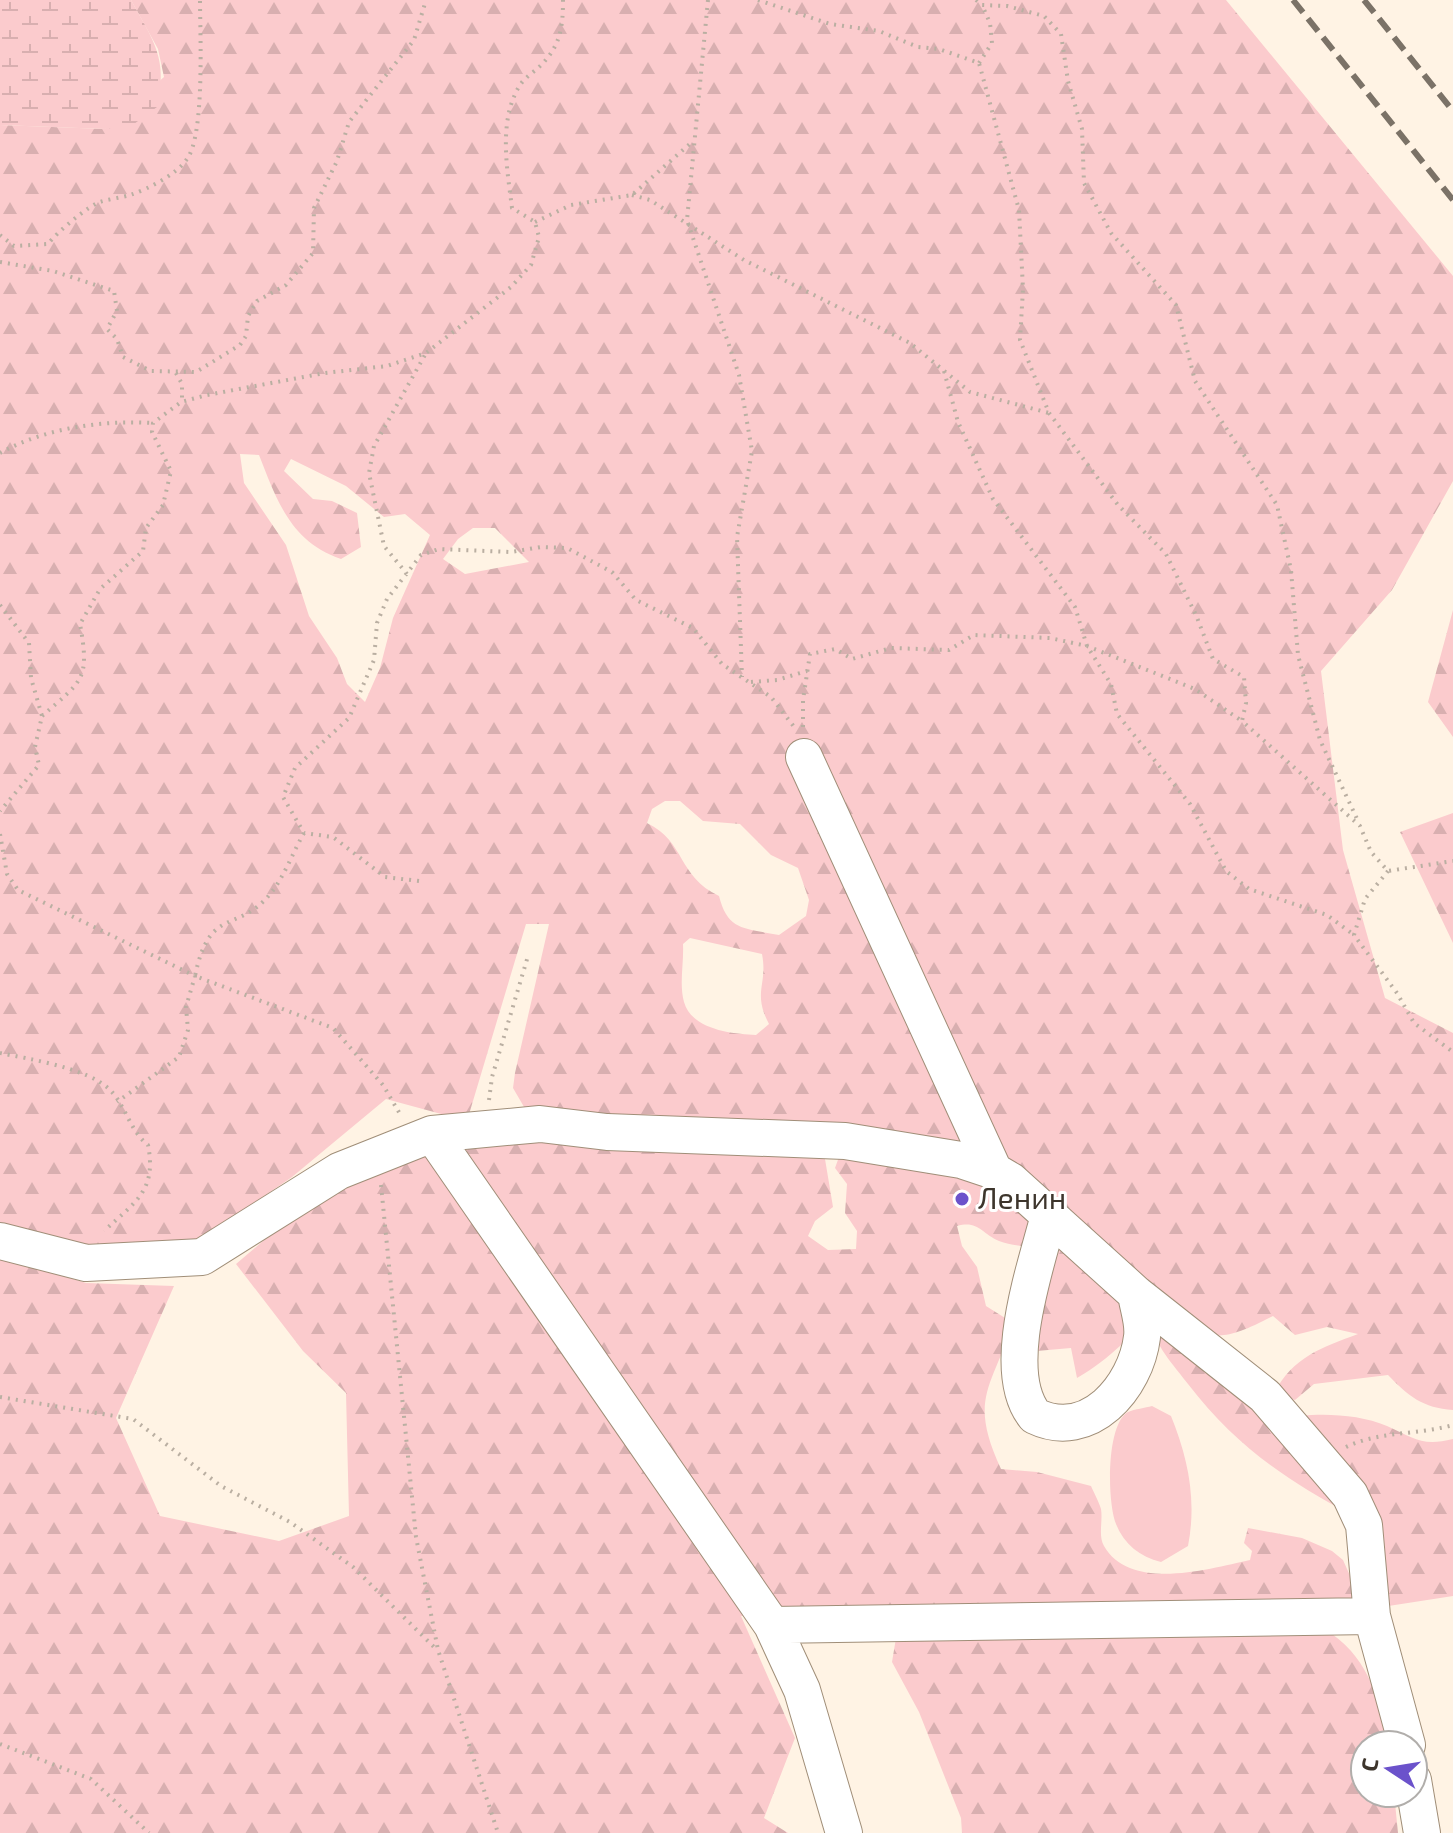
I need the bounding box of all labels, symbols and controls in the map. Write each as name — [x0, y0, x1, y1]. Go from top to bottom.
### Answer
place label: Ленин — [978, 1179, 1066, 1215]
marker: Ленин — [953, 1190, 971, 1208]
north arrow — [1349, 1729, 1429, 1809]
text: С — [1354, 1756, 1383, 1774]

